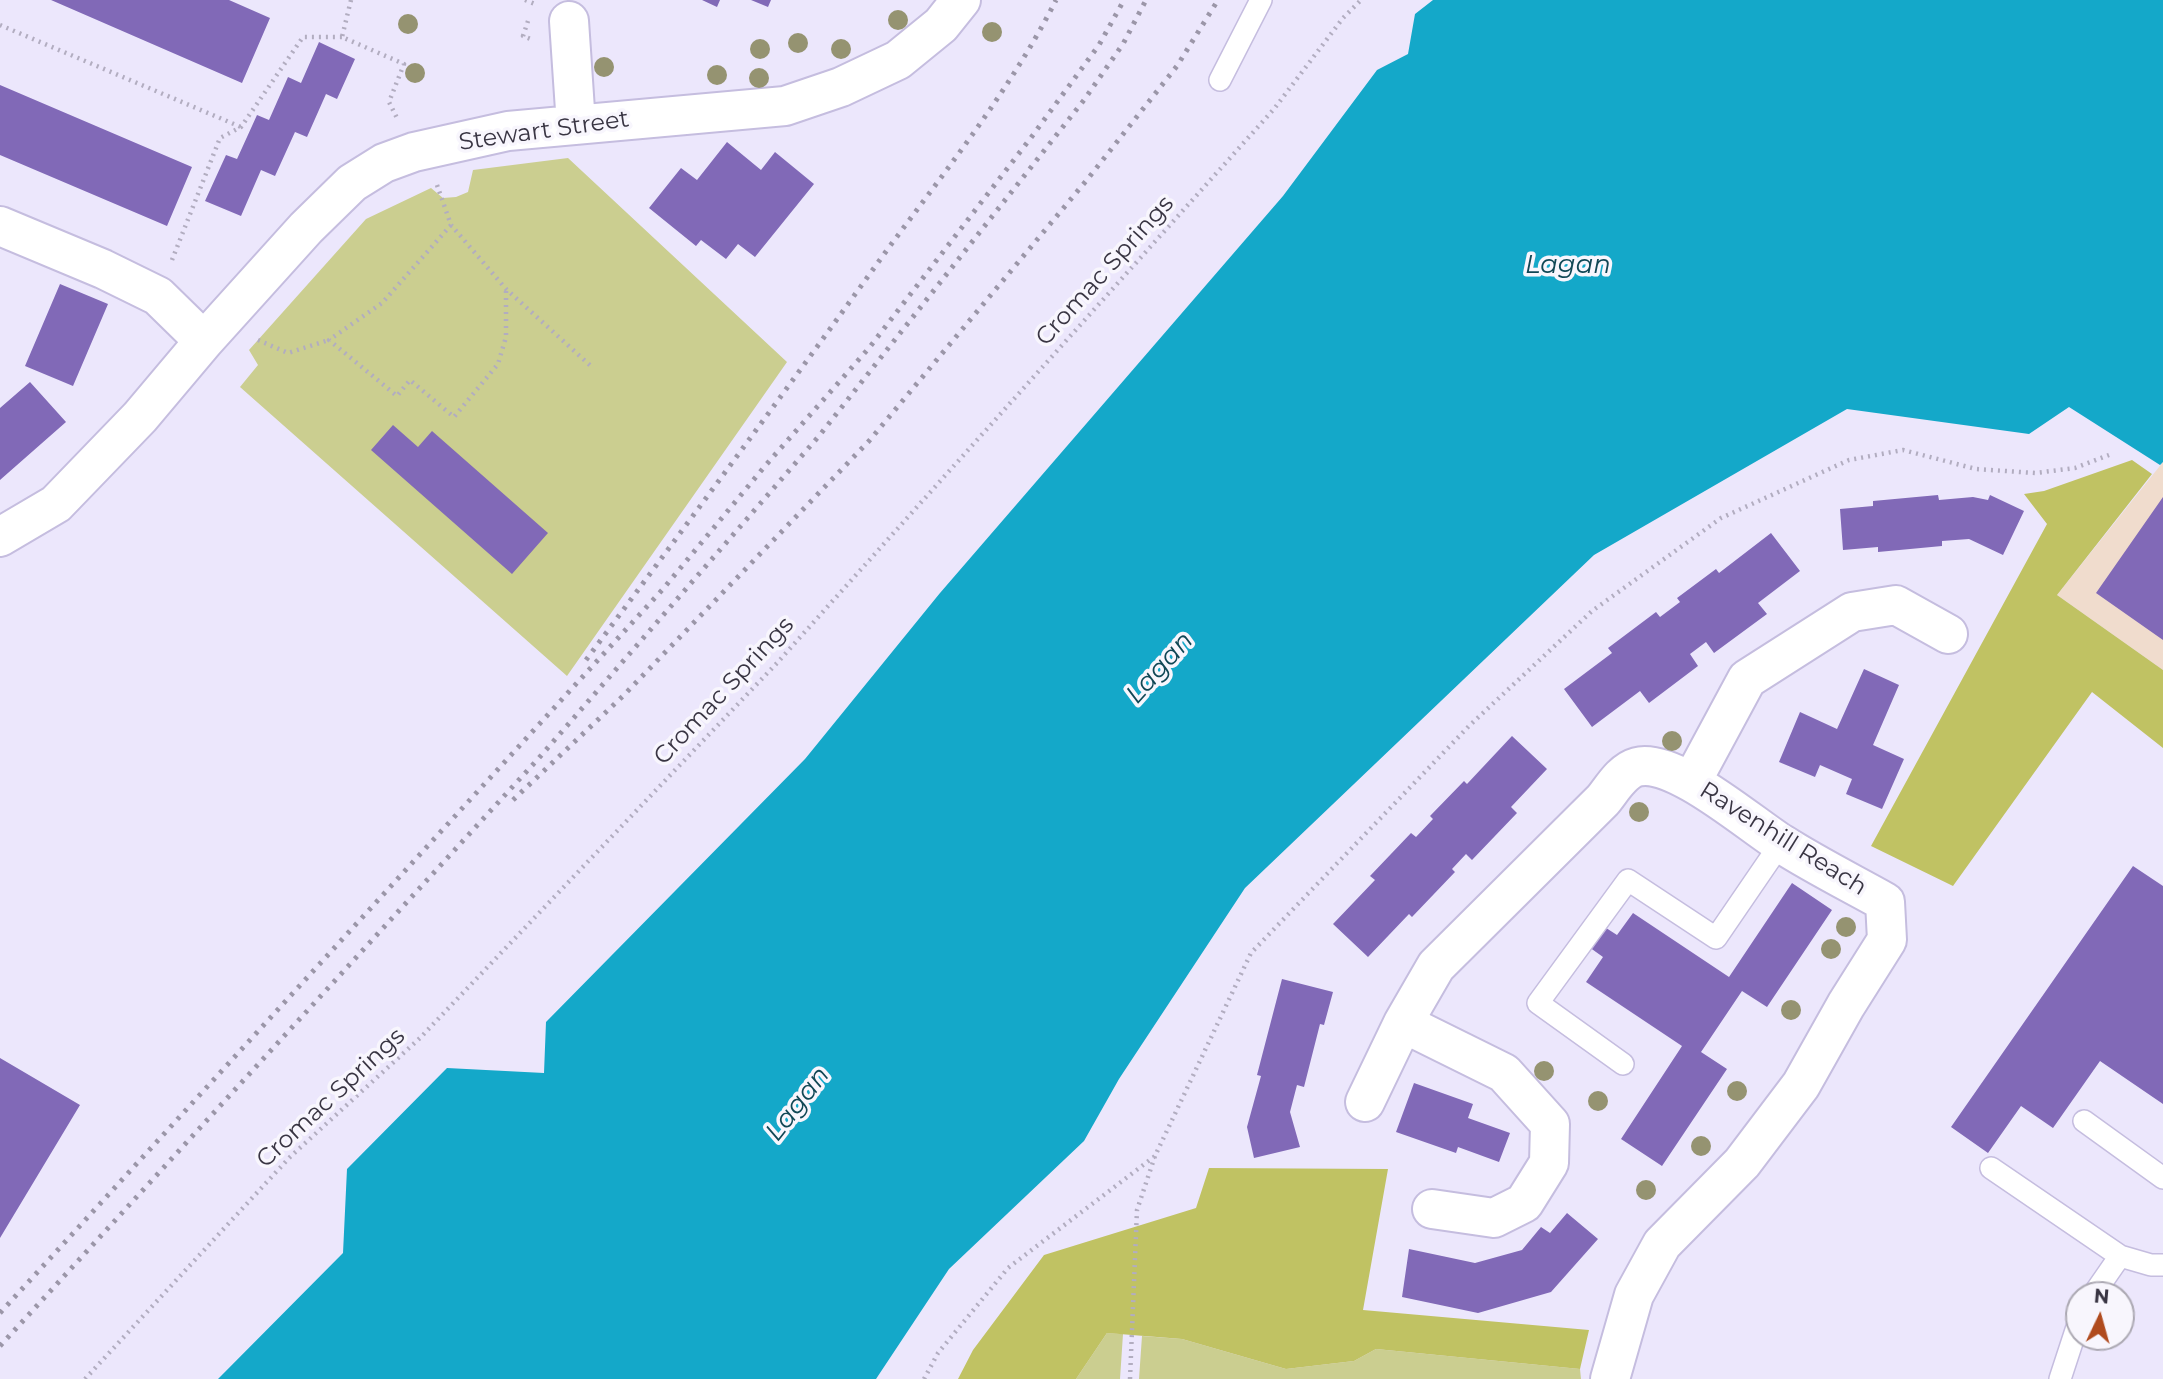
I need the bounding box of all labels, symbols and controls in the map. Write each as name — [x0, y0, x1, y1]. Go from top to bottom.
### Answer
street label: Stewart Street — [457, 105, 631, 157]
street label: Cromac Springs — [1030, 190, 1180, 352]
water label: Lagan — [1525, 249, 1611, 281]
street label: Cromac Springs — [648, 611, 800, 771]
water label: Lagan — [1120, 626, 1200, 710]
street label: Ravenhill Reach — [1694, 776, 1872, 902]
street label: Cromac Springs — [251, 1022, 411, 1174]
water label: Lagan — [759, 1061, 837, 1147]
north arrow — [2065, 1281, 2135, 1351]
text: N — [2093, 1284, 2110, 1309]

